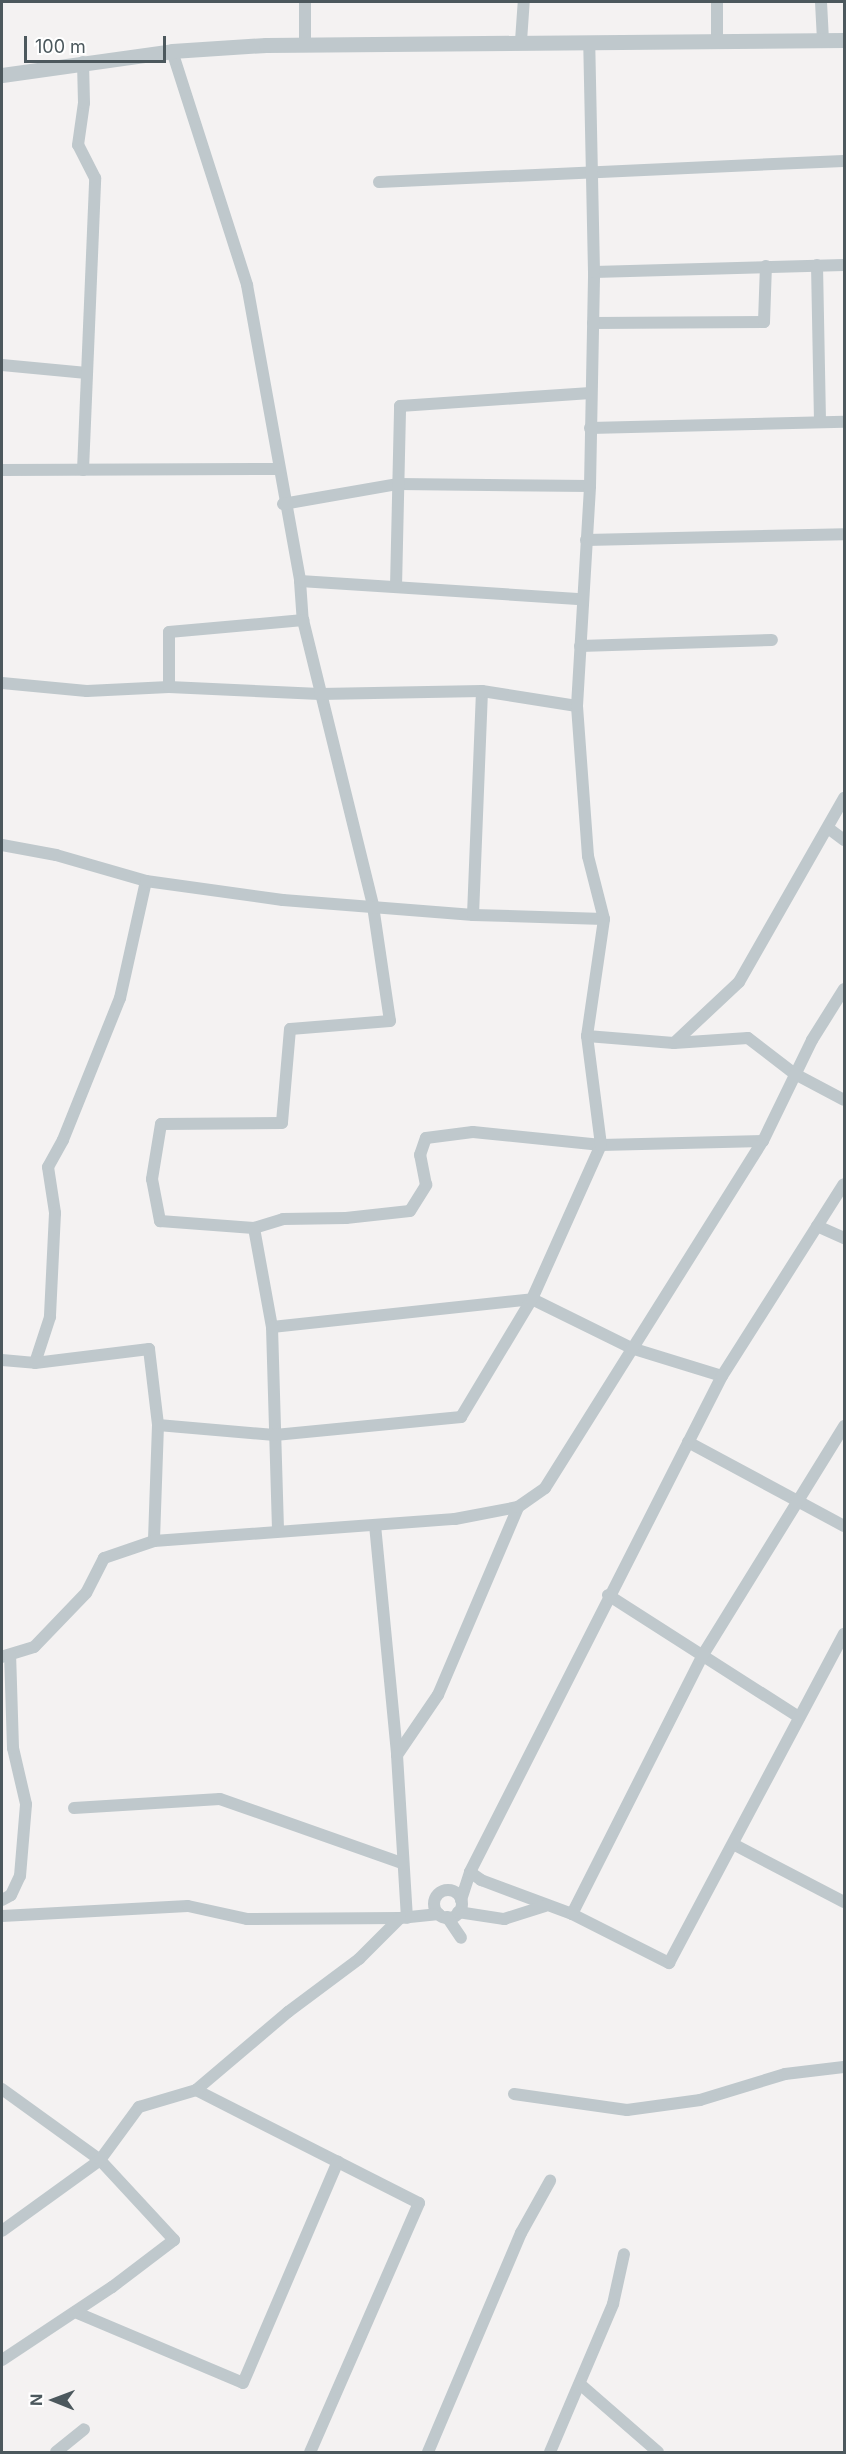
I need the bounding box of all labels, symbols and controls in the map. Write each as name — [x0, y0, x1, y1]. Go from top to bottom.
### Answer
scale bar — [27, 24, 170, 62]
text: 100 m — [35, 36, 86, 57]
north arrow — [24, 2370, 84, 2430]
text: N — [26, 2393, 46, 2406]

